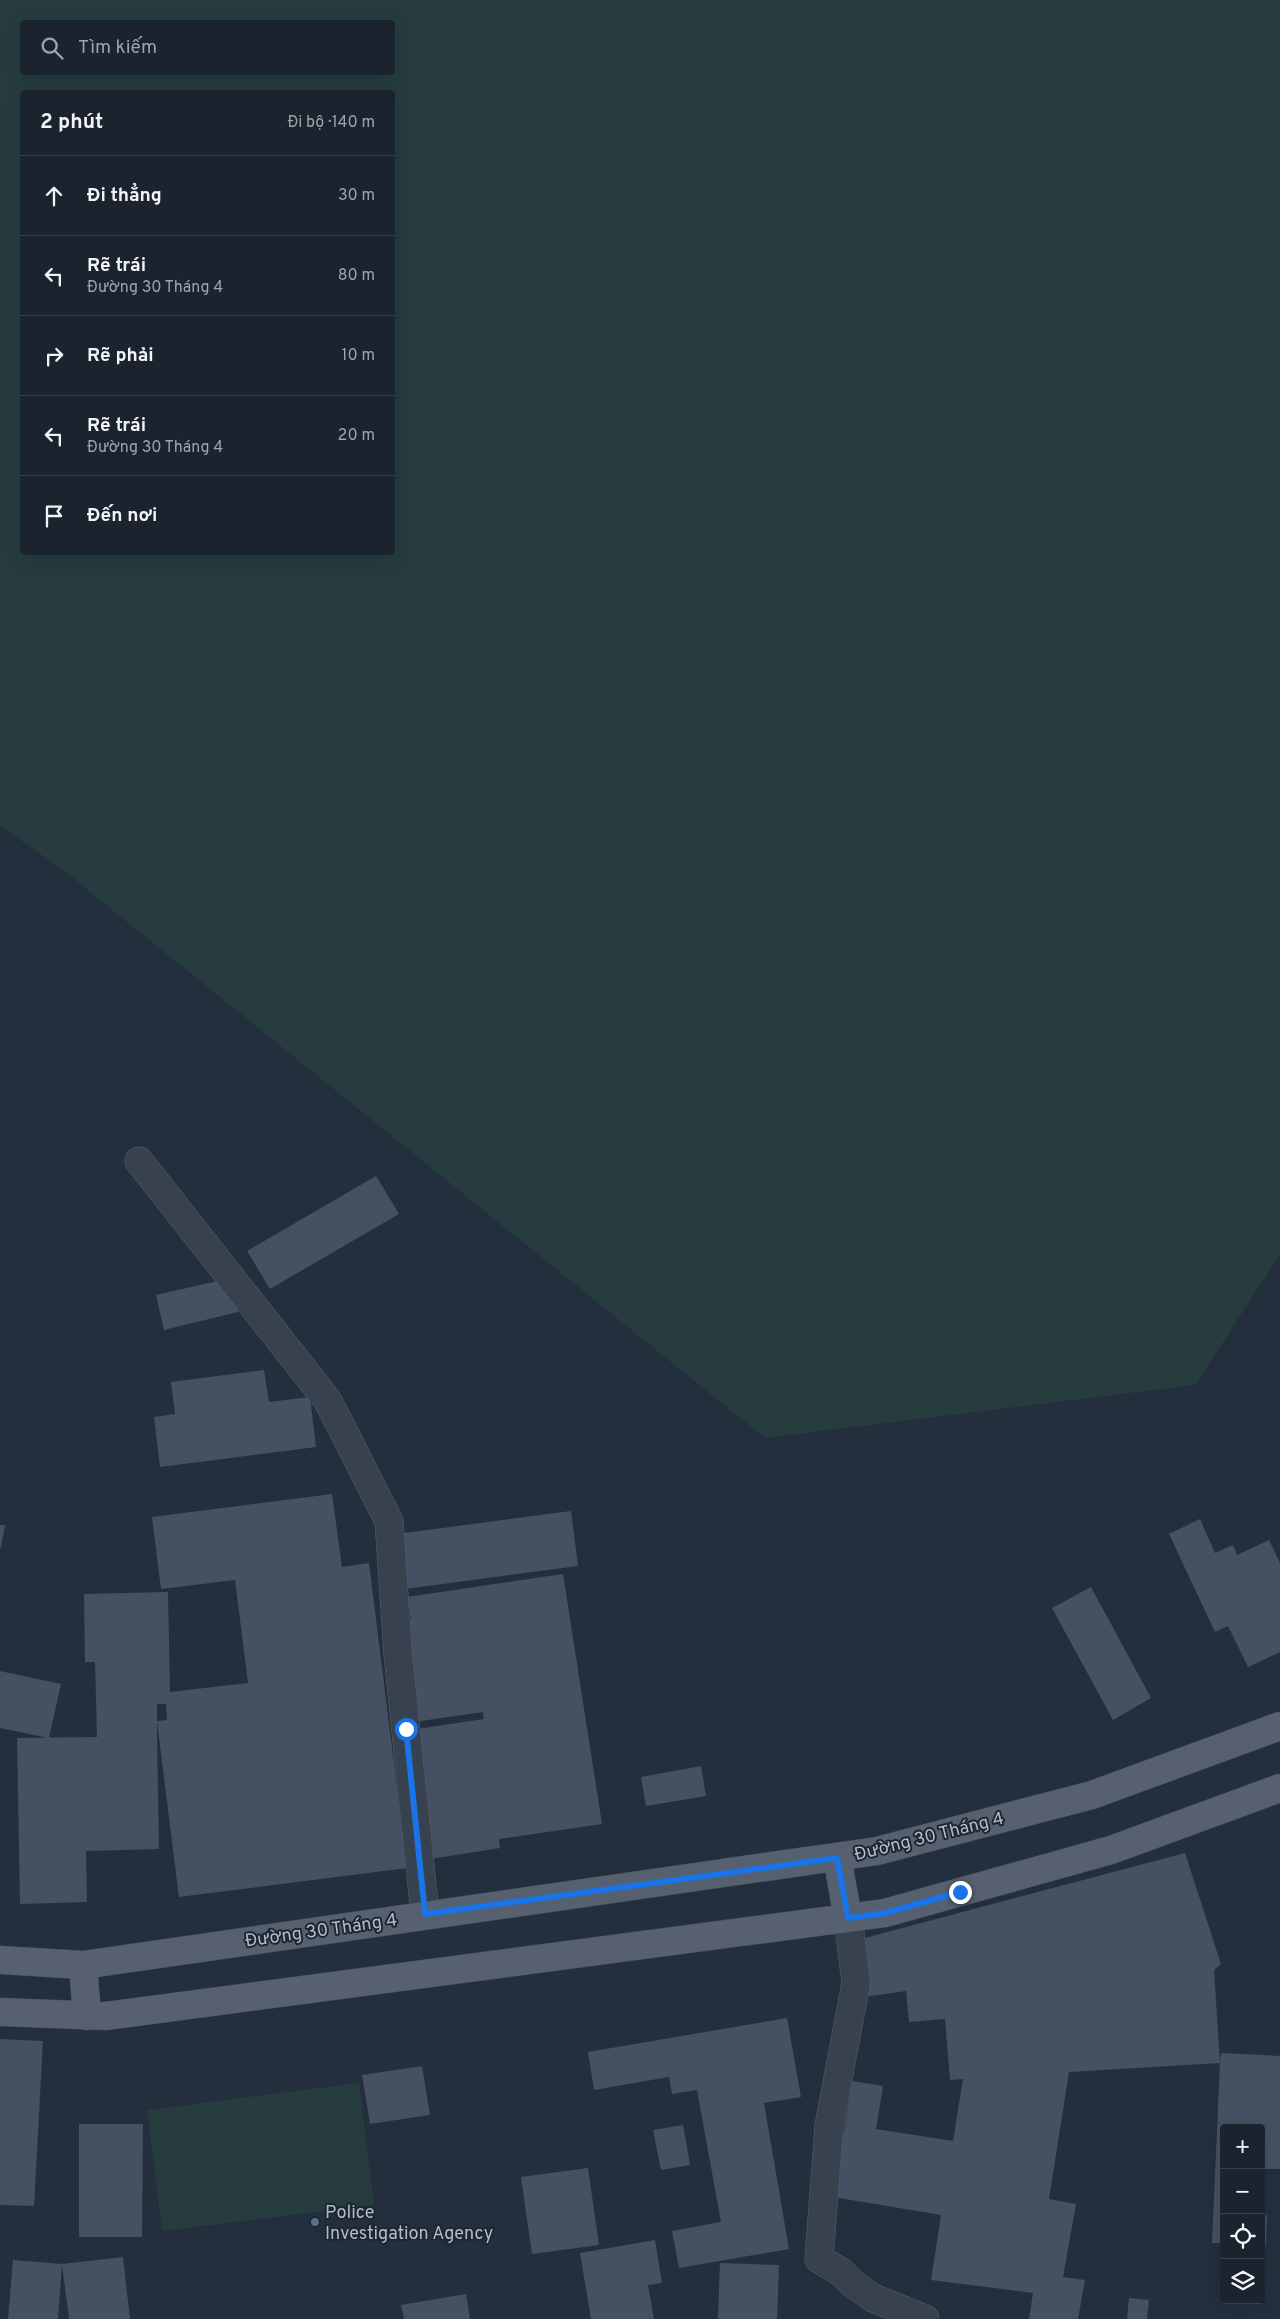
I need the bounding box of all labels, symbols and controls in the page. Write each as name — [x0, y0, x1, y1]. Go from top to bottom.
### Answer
search box — [20, 20, 395, 75]
icon: search — [38, 34, 66, 62]
text: Tìm kiếm — [78, 36, 157, 60]
text: 2 phút — [40, 109, 103, 136]
text: Đi bộ · 140 m — [287, 113, 375, 133]
icon: ahead — [40, 182, 68, 210]
text: Đi thẳng — [87, 184, 162, 208]
text: 30 m — [338, 186, 375, 206]
text: Rẽ trái — [87, 254, 146, 278]
icon: left — [40, 262, 68, 290]
text: 80 m — [338, 266, 375, 286]
text: Đường 30 Tháng 4 — [87, 278, 223, 298]
icon: right — [40, 342, 68, 370]
text: Rẽ phải — [87, 344, 154, 368]
text: 10 m — [341, 346, 375, 366]
text: Rẽ trái — [87, 414, 146, 438]
icon: left — [40, 422, 68, 450]
text: 20 m — [338, 426, 375, 446]
text: Đường 30 Tháng 4 — [87, 438, 223, 458]
icon: arrive — [40, 502, 68, 530]
text: Đến nơi — [87, 504, 157, 528]
route start — [395, 1718, 418, 1741]
street label: Đường 30 Tháng 4 — [852, 1808, 1007, 1867]
route end — [949, 1881, 972, 1904]
street label: Đường 30 Tháng 4 — [244, 1909, 399, 1954]
map controls — [1220, 2124, 1265, 2304]
button: + — [1220, 2124, 1265, 2169]
button: − — [1220, 2169, 1265, 2214]
place label: Police Investigation Agency — [325, 2202, 493, 2246]
button: locate — [1220, 2214, 1265, 2259]
marker: Police Investigation Agency — [309, 2216, 321, 2228]
button: layers — [1220, 2259, 1265, 2304]

